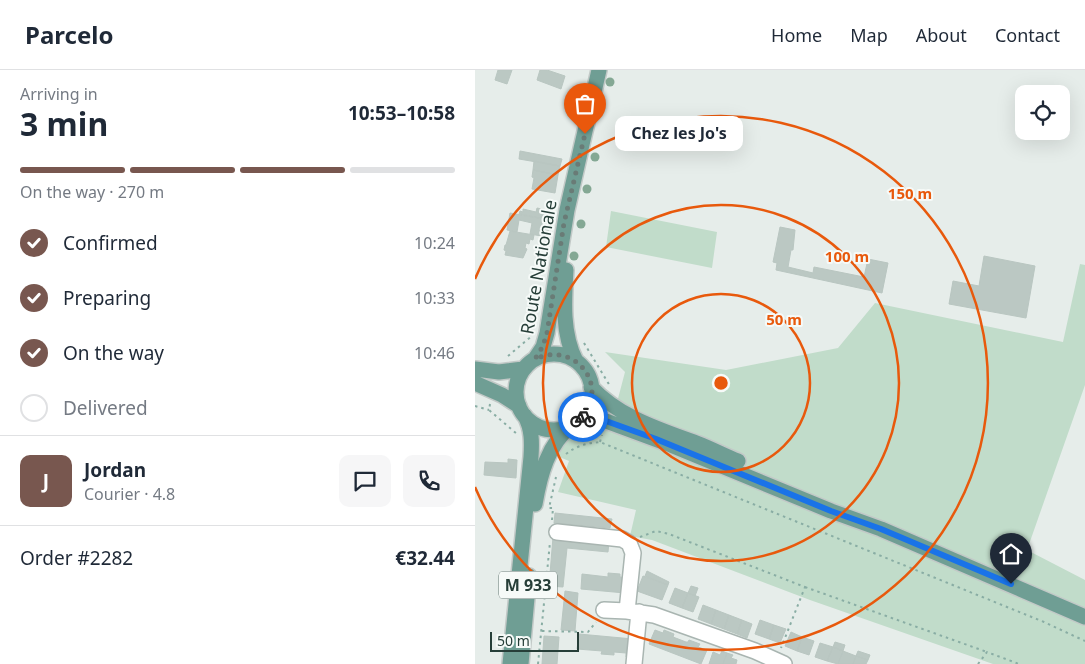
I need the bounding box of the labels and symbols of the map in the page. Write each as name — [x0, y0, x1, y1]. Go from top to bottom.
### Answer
pin — [564, 83, 606, 134]
callout: Chez les Jo's — [615, 116, 743, 152]
text: 150 m — [888, 183, 932, 203]
street label: Route Nationale — [514, 198, 562, 336]
text: 100 m — [825, 246, 869, 266]
text: 50 m — [766, 309, 802, 329]
centre of rings — [712, 374, 730, 392]
courier — [558, 392, 608, 442]
pin — [990, 533, 1032, 584]
road number: M 933 — [499, 572, 557, 598]
scale bar — [490, 629, 579, 652]

